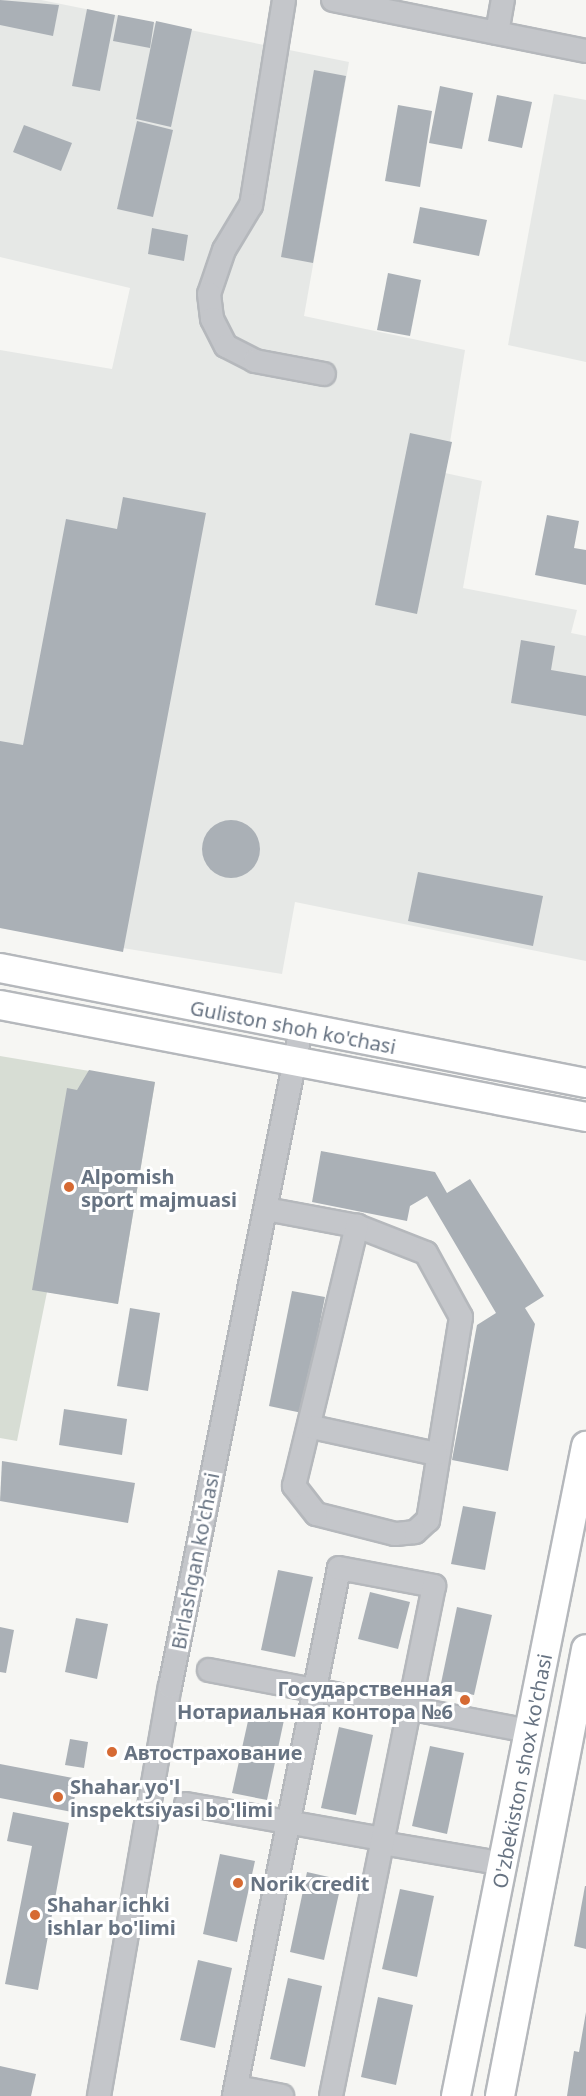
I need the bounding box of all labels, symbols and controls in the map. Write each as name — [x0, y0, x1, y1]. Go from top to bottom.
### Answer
street label: Guliston shoh ko'chasi — [188, 995, 398, 1059]
place label: Alpomish sport majmuasi — [81, 1164, 237, 1211]
marker: Alpomish sport majmuasi — [62, 1180, 76, 1194]
street label: Birlashgan ko'chasi — [166, 1471, 224, 1651]
street label: O'zbekiston shox ko'chasi — [487, 1652, 557, 1890]
place label: Государственная Нотариальная контора №6 — [177, 1676, 453, 1723]
marker: Государственная Нотариальная контора №6 — [458, 1693, 472, 1707]
place label: Автострахование — [124, 1740, 302, 1764]
marker: Автострахование — [105, 1745, 119, 1759]
place label: Shahar yo'l inspektsiyasi bo'limi — [70, 1774, 273, 1821]
marker: Shahar yo'l inspektsiyasi bo'limi — [51, 1790, 65, 1804]
place label: Norik credit — [250, 1871, 369, 1895]
marker: Norik credit — [231, 1876, 245, 1890]
place label: Shahar ichki ishlar bo'limi — [47, 1892, 176, 1939]
marker: Shahar ichki ishlar bo'limi — [28, 1908, 42, 1922]

